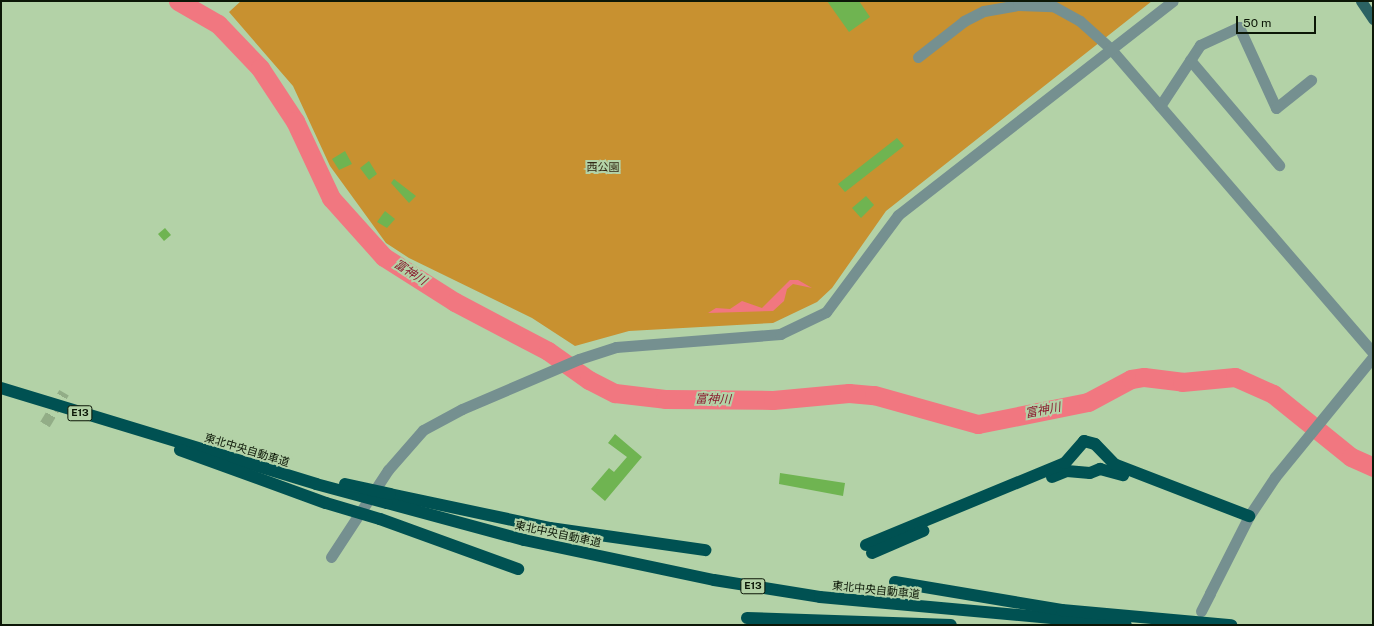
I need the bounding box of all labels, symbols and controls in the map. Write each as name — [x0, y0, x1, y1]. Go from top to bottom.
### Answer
scale bar — [1238, 8, 1318, 34]
text: 50 m — [1243, 16, 1271, 30]
park label: 西公園 — [587, 160, 619, 174]
water label: 富神川 — [391, 257, 429, 289]
water label: 富神川 — [695, 392, 731, 408]
water label: 富神川 — [1024, 400, 1062, 422]
road number: E13 — [67, 405, 93, 421]
street label: 東北中央自動車道 — [203, 431, 291, 469]
street label: 東北中央自動車道 — [514, 518, 602, 550]
road number: E13 — [740, 578, 766, 594]
street label: 東北中央自動車道 — [832, 579, 920, 601]

